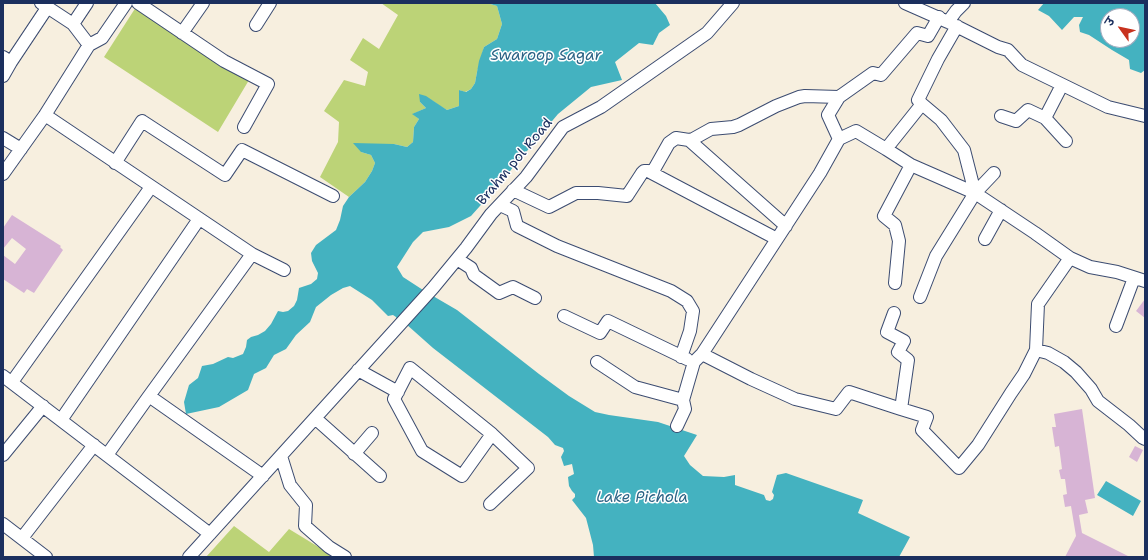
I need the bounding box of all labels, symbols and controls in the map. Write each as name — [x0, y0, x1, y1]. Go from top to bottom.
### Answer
north arrow — [1100, 8, 1140, 48]
text: उ — [1102, 15, 1119, 29]
water label: Swaroop Sagar — [490, 47, 602, 65]
street label: Brahm pol Road — [474, 115, 556, 209]
water label: Lake Pichola — [596, 489, 688, 507]

